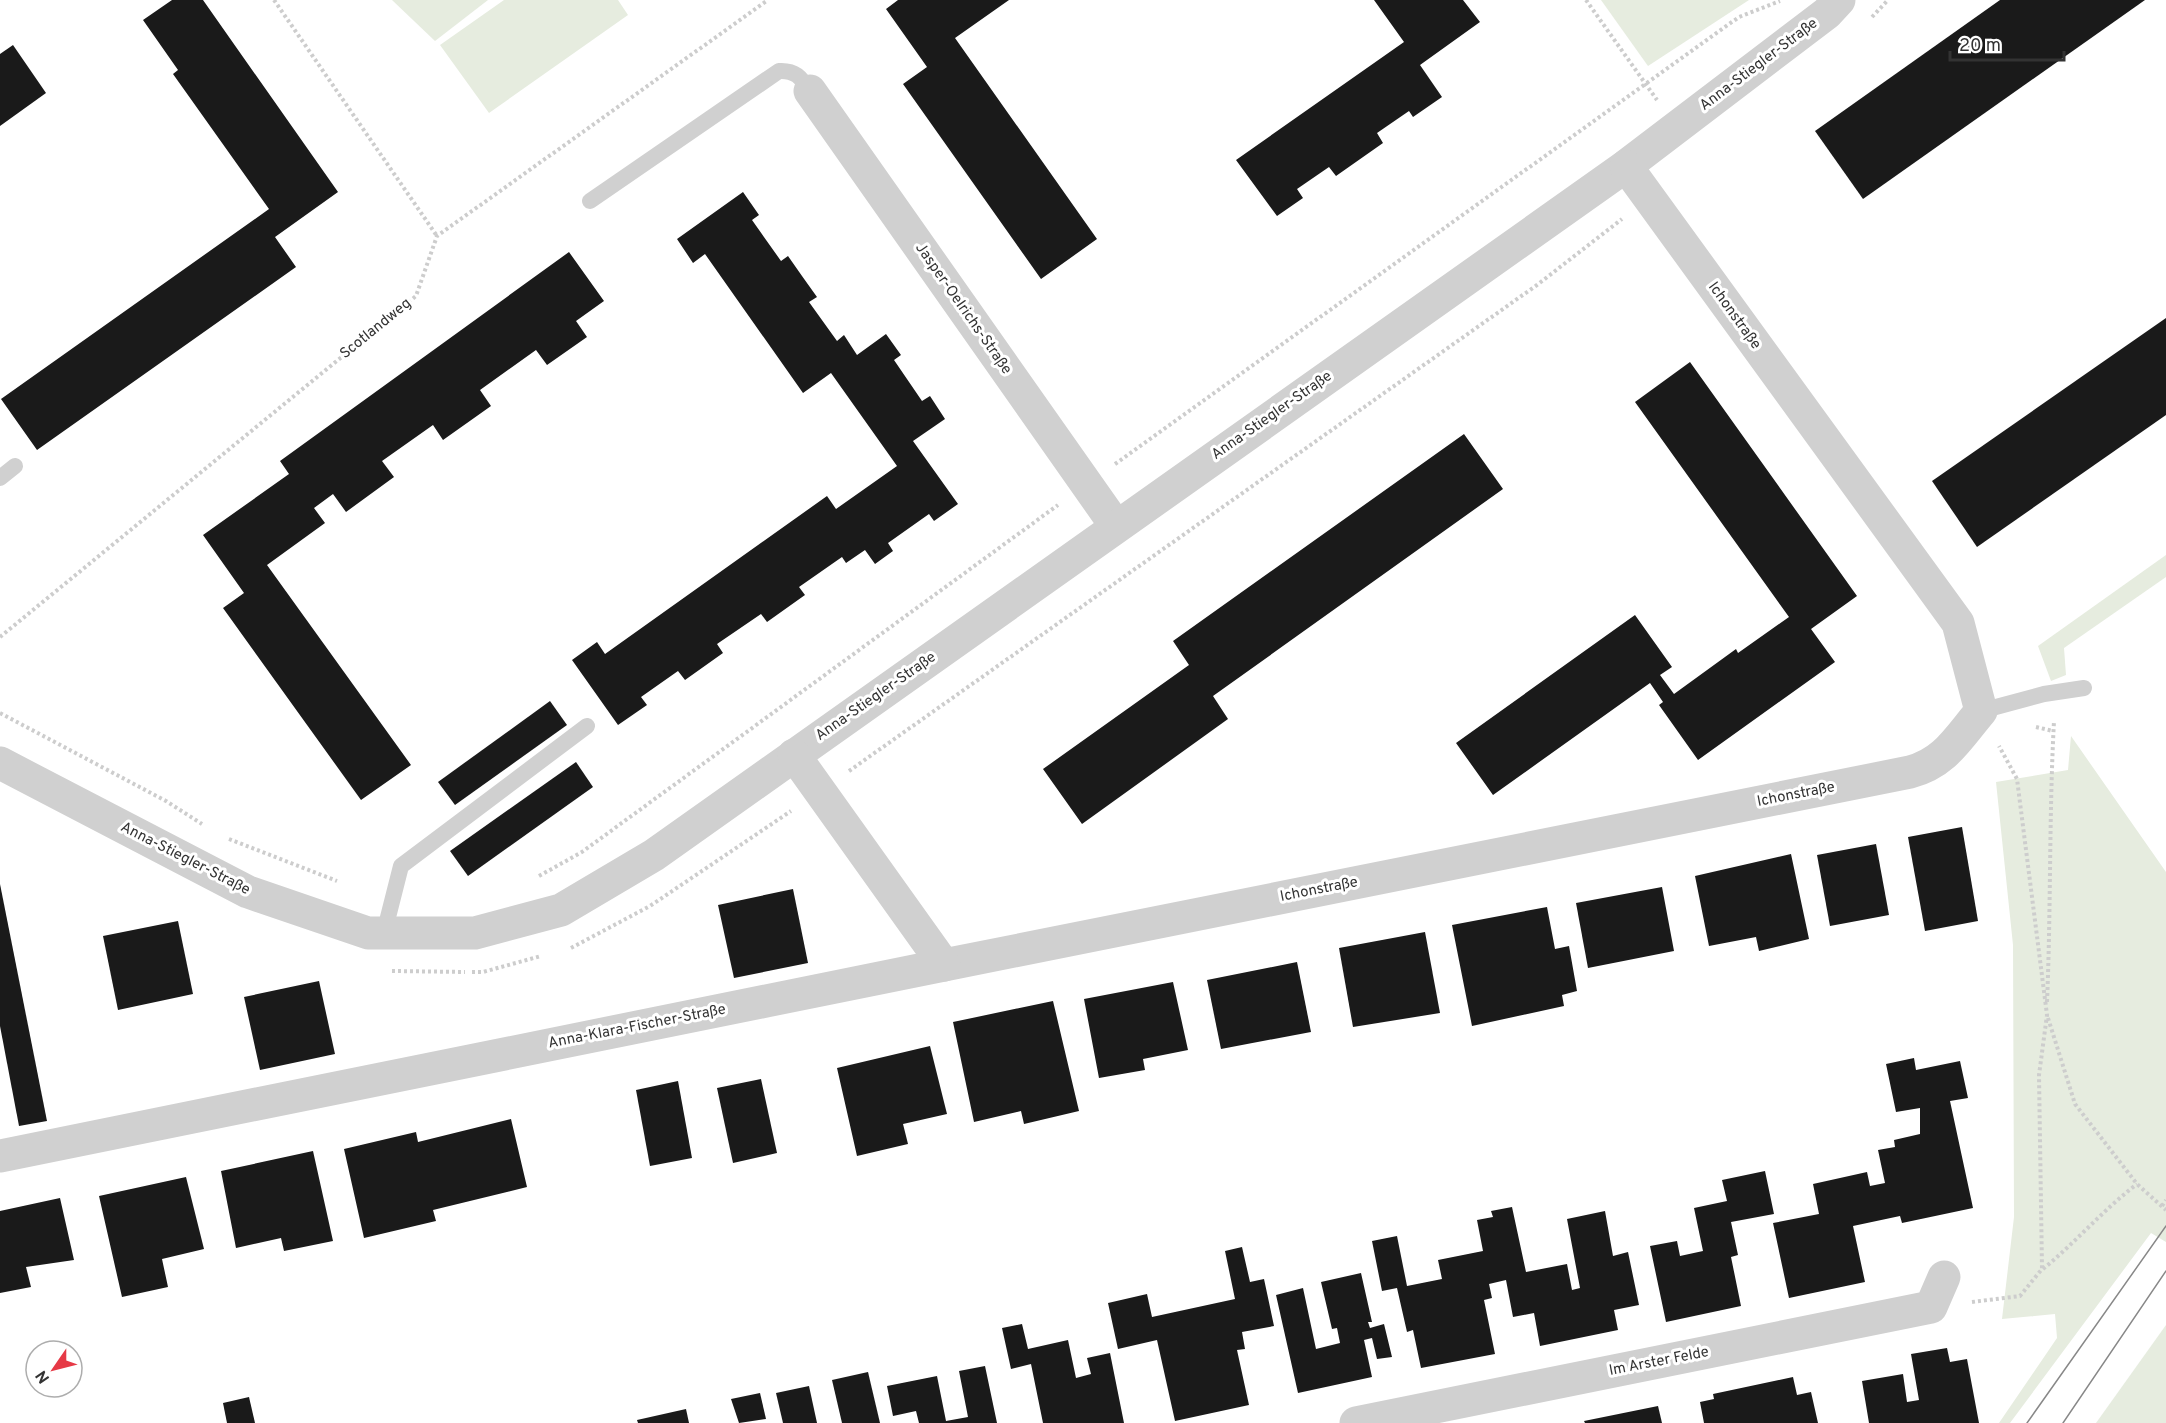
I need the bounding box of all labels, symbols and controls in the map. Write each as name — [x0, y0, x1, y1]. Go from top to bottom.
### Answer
street label: Anna-Stiegler-Straße — [1696, 14, 1822, 116]
scale bar — [1950, 24, 2064, 62]
text: 20 m — [1959, 35, 2001, 58]
street label: Jasper-Oelrichs-Straße — [910, 239, 1016, 379]
street label: Ichonstraße — [1703, 278, 1765, 354]
street label: Scotlandweg — [336, 294, 416, 364]
street label: Anna-Stiegler-Straße — [1208, 367, 1336, 465]
street label: Anna-Stiegler-Straße — [812, 648, 940, 746]
street label: Ichonstraße — [1755, 778, 1837, 812]
street label: Anna-Stiegler-Straße — [117, 818, 253, 900]
street label: Ichonstraße — [1278, 873, 1360, 907]
street label: Anna-Klara-Fischer-Straße — [546, 1000, 728, 1054]
north arrow — [24, 1339, 84, 1399]
street label: Im Arster Felde — [1607, 1343, 1711, 1381]
text: N — [32, 1366, 55, 1387]

